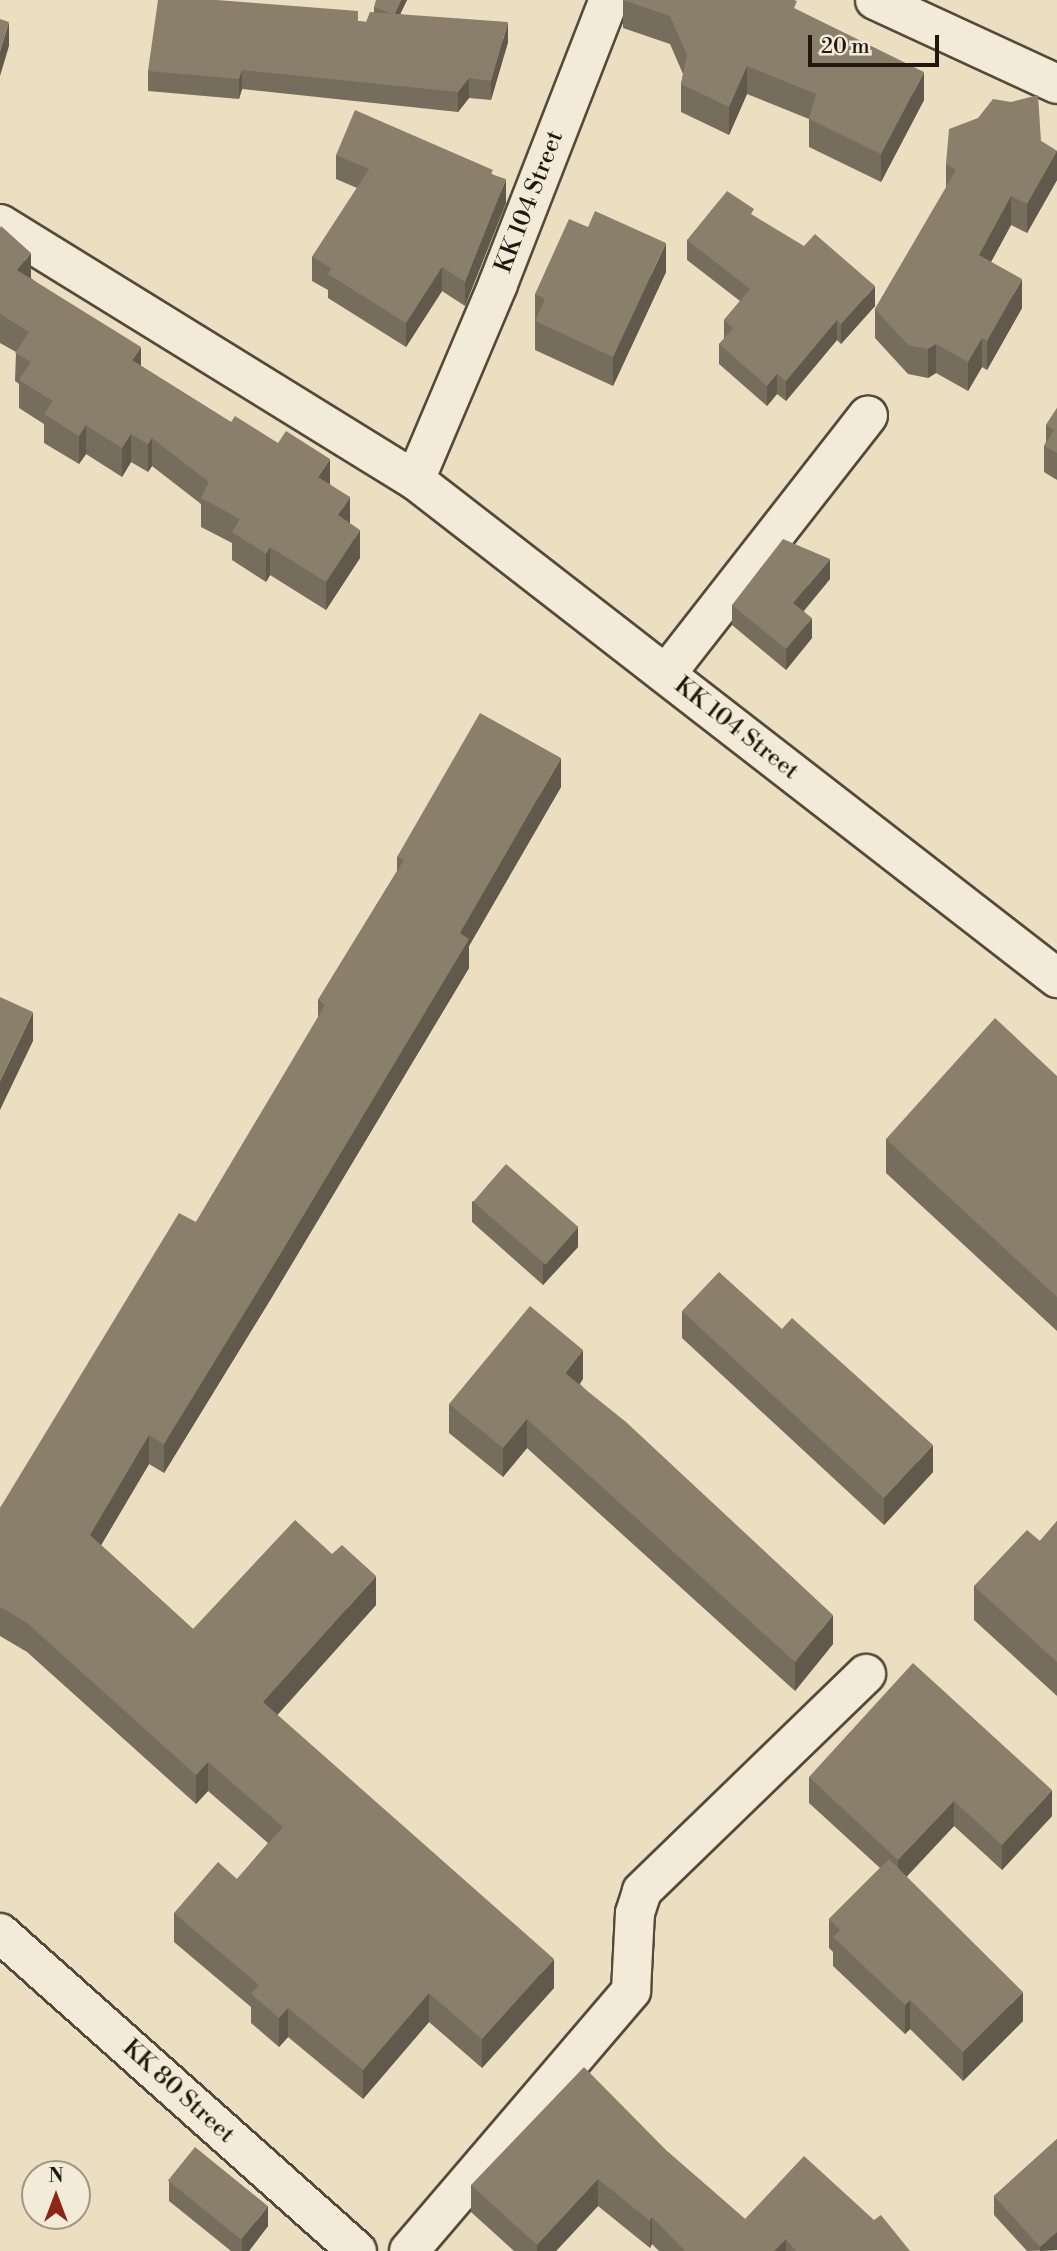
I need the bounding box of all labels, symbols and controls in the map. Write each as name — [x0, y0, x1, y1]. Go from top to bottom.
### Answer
scale bar — [812, 21, 943, 65]
text: 20 m — [821, 34, 870, 60]
street label: KK 104 Street — [490, 127, 570, 277]
street label: KK 104 Street — [668, 672, 804, 786]
street label: KK 80 Street — [116, 2034, 240, 2150]
north arrow — [21, 2160, 91, 2230]
text: N — [48, 2164, 64, 2188]

